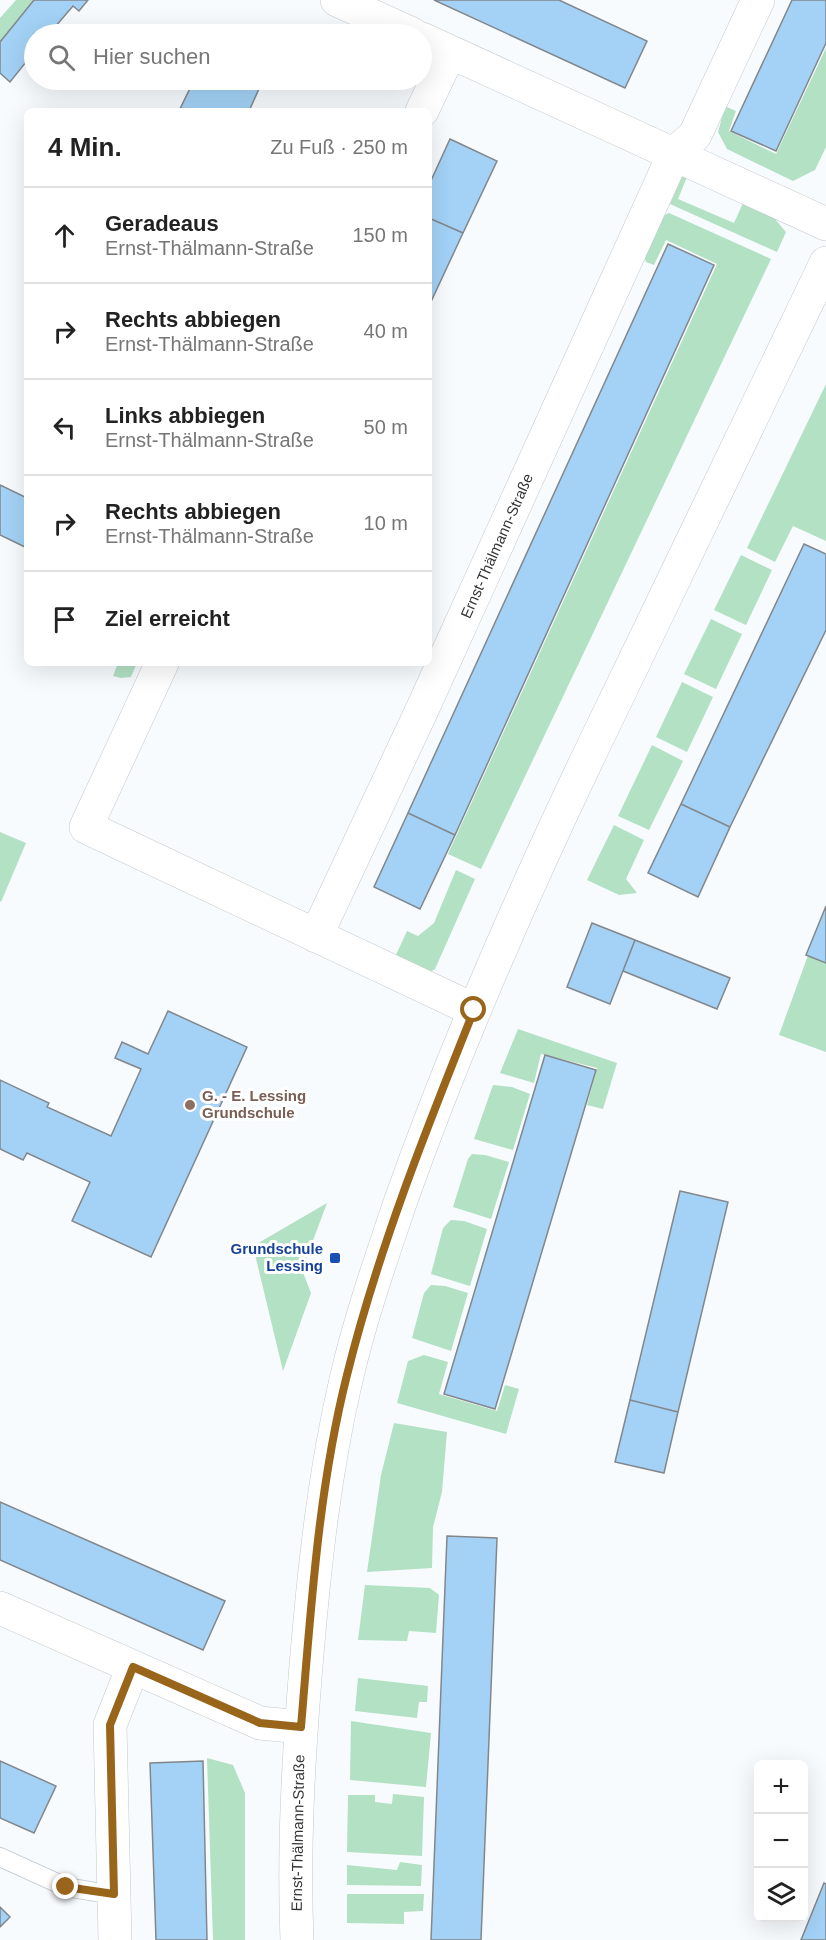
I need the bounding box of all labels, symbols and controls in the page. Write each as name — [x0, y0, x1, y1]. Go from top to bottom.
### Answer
search box — [24, 24, 432, 90]
icon: search — [45, 41, 78, 74]
text: Hier suchen — [93, 44, 210, 69]
text: 4 Min. — [48, 132, 122, 162]
text: Zu Fuß · 250 m — [270, 136, 408, 158]
text: Geradeaus — [105, 211, 219, 236]
icon: ahead — [48, 219, 81, 252]
text: 150 m — [352, 224, 408, 246]
text: Ernst-Thälmann-Straße — [105, 237, 314, 259]
text: Rechts abbiegen — [105, 307, 281, 332]
icon: right — [48, 315, 81, 348]
text: 40 m — [364, 320, 408, 342]
text: Ernst-Thälmann-Straße — [105, 333, 314, 355]
text: Links abbiegen — [105, 403, 265, 428]
icon: left — [48, 411, 81, 444]
text: 50 m — [364, 416, 408, 438]
text: Ernst-Thälmann-Straße — [105, 429, 314, 451]
street label: Ernst-Thälmann-Straße — [457, 471, 536, 621]
text: Rechts abbiegen — [105, 499, 281, 524]
icon: right — [48, 507, 81, 540]
text: 10 m — [364, 512, 408, 534]
text: Ernst-Thälmann-Straße — [105, 525, 314, 547]
icon: arrive — [48, 603, 81, 636]
text: Ziel erreicht — [105, 606, 230, 631]
route start — [460, 996, 486, 1022]
place label: G. - E. Lessing Grundschule — [202, 1087, 306, 1121]
marker: G. - E. Lessing Grundschule — [183, 1098, 197, 1112]
place label: Grundschule Lessing — [230, 1240, 323, 1274]
marker: Grundschule Lessing — [328, 1251, 342, 1265]
street label: Ernst-Thälmann-Straße — [288, 1754, 307, 1911]
map controls — [754, 1760, 808, 1922]
button: + — [754, 1760, 808, 1814]
button: − — [754, 1814, 808, 1868]
button: layers — [754, 1868, 808, 1922]
route end — [52, 1873, 78, 1899]

